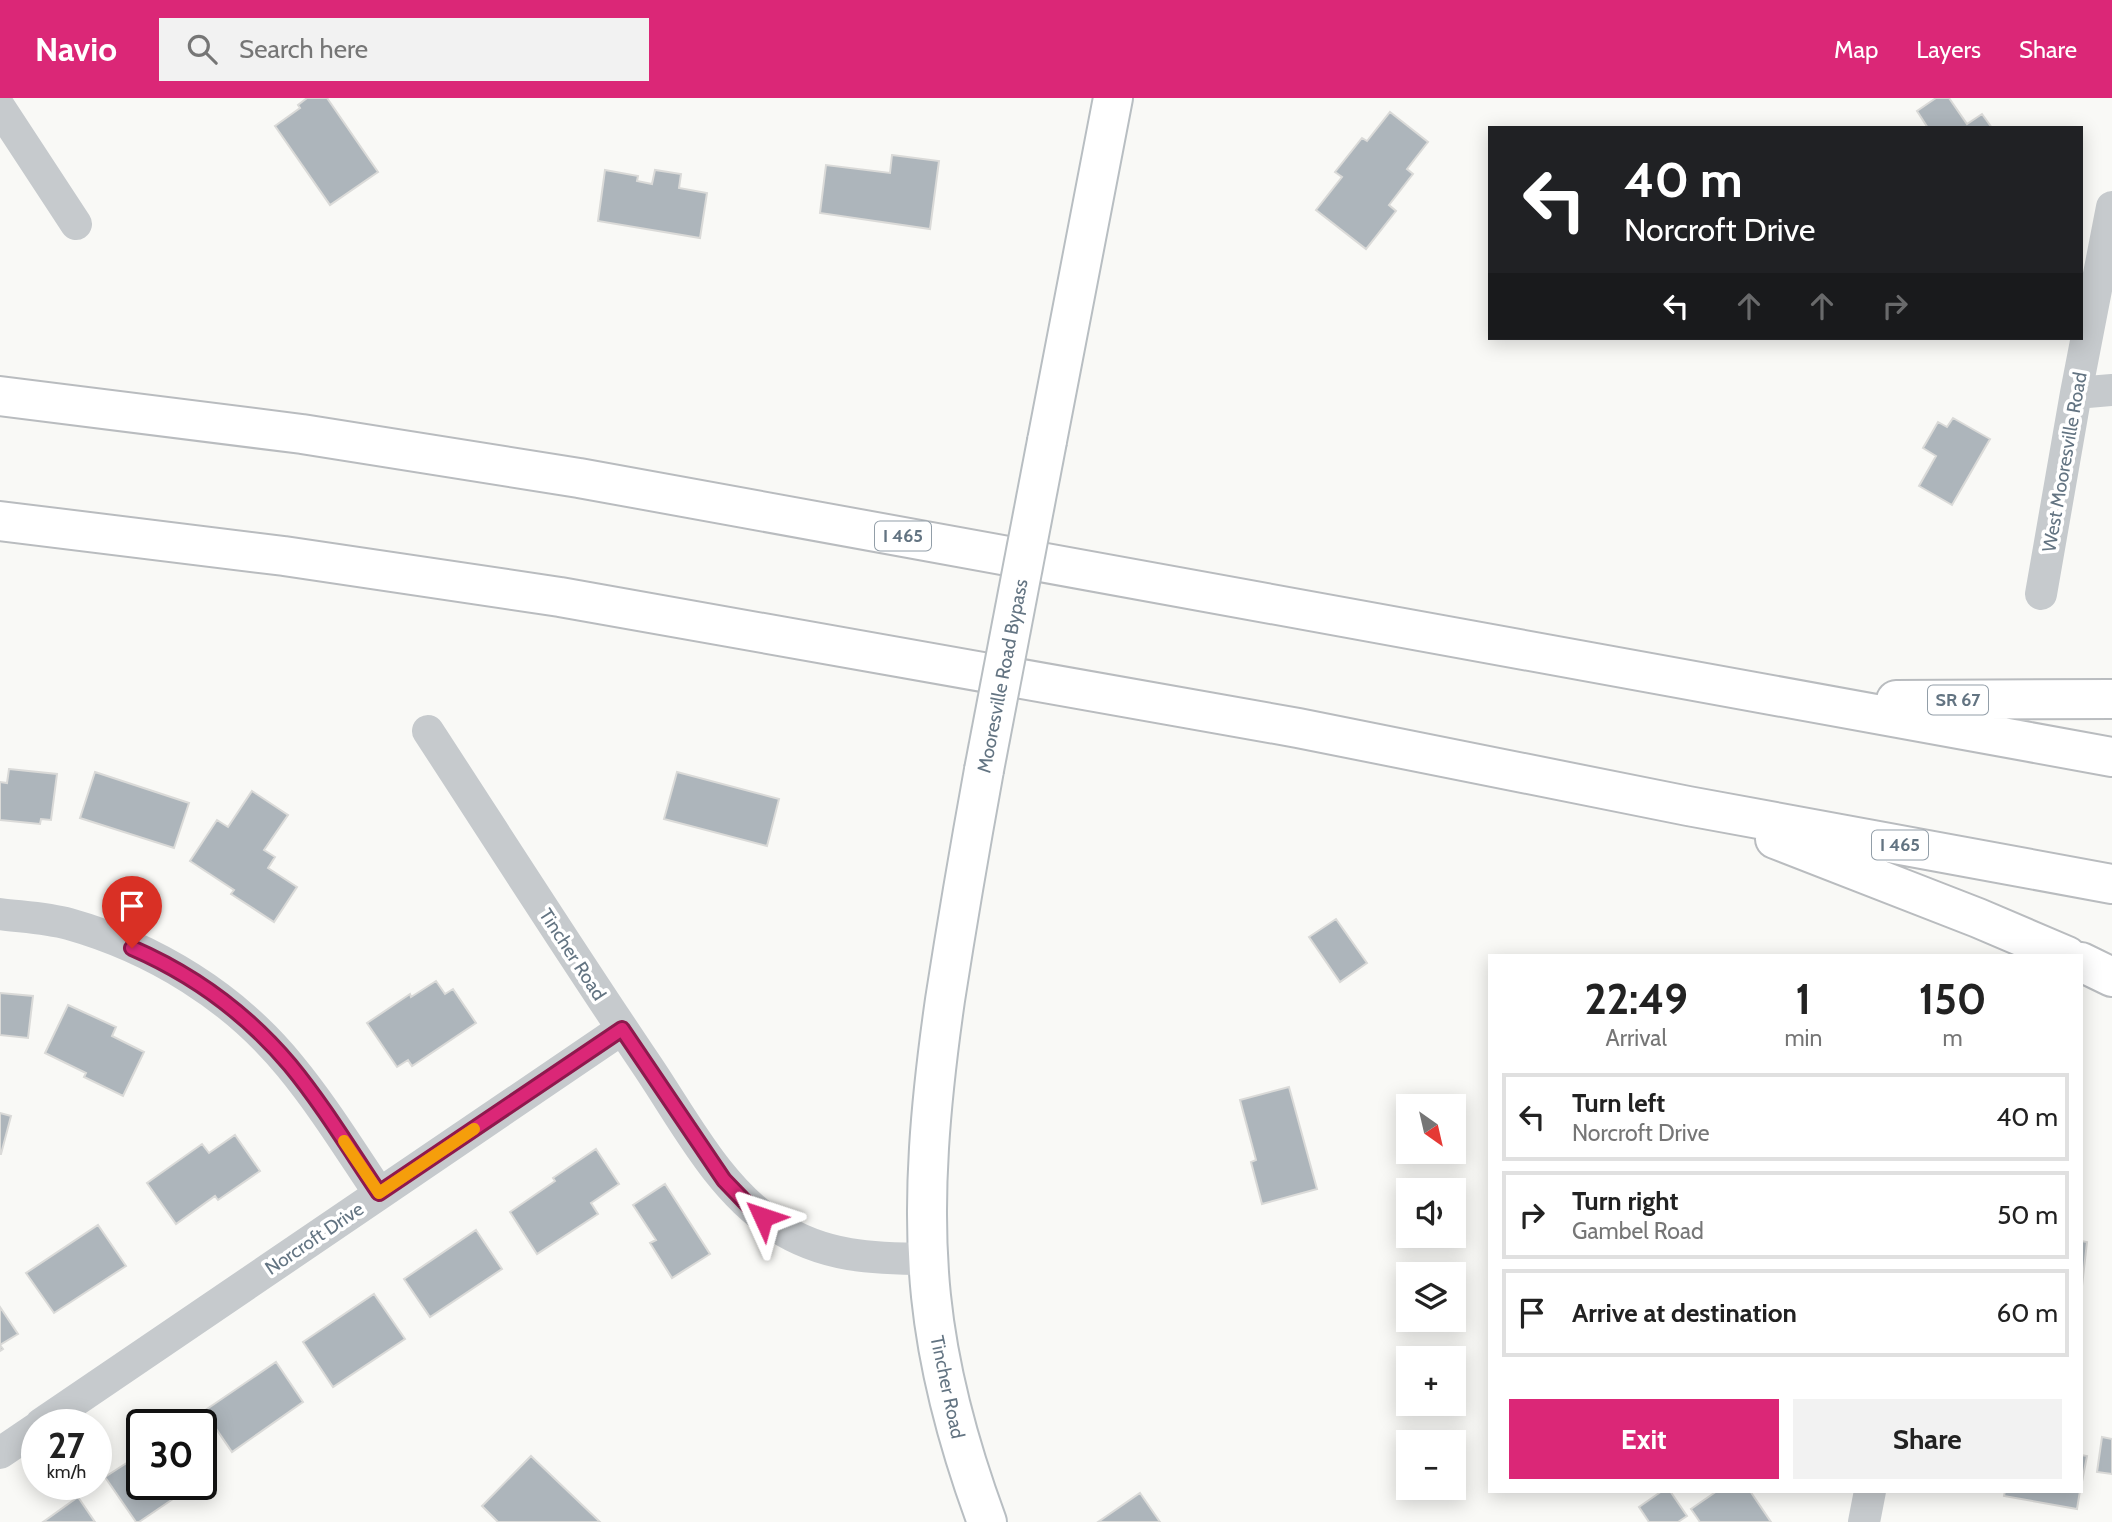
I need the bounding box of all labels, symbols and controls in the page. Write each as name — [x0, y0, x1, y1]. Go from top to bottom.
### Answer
search box — [159, 18, 649, 81]
text: Navio — [35, 29, 117, 69]
icon: search — [183, 30, 221, 68]
text: Search here — [239, 33, 368, 65]
text: Map — [1834, 35, 1878, 64]
text: Layers — [1916, 35, 1981, 64]
text: Share — [2019, 35, 2077, 64]
text: 40 m — [1624, 150, 1743, 209]
icon: left — [1509, 154, 1600, 245]
text: Norcroft Drive — [1624, 210, 1815, 249]
icon: left — [1657, 287, 1695, 325]
icon: ahead — [1730, 287, 1768, 325]
icon: ahead — [1803, 287, 1841, 325]
icon: right — [1876, 287, 1914, 325]
street label: West Mooresville Road — [2037, 370, 2092, 554]
road number: I 465 — [875, 522, 931, 550]
street label: Mooresville Road Bypass — [972, 577, 1033, 775]
road number: SR 67 — [1928, 686, 1988, 714]
road number: I 465 — [1872, 830, 1928, 860]
pin — [102, 876, 162, 948]
icon: arrive — [113, 887, 151, 925]
street label: Tincher Road — [534, 904, 611, 1004]
text: 22:49 — [1584, 973, 1688, 1025]
text: 1 — [1796, 973, 1811, 1025]
text: 150 — [1919, 973, 1986, 1025]
text: Arrival — [1606, 1024, 1667, 1052]
text: min — [1784, 1024, 1822, 1052]
text: m — [1943, 1024, 1963, 1052]
text: Turn left — [1572, 1087, 1665, 1119]
north arrow — [1396, 1094, 1466, 1164]
map controls — [1396, 1094, 1466, 1500]
icon: left — [1513, 1098, 1551, 1136]
text: 40 m — [1996, 1101, 2058, 1133]
text: Norcroft Drive — [1572, 1119, 1710, 1147]
button: sound — [1396, 1178, 1466, 1248]
position arrow — [726, 1180, 800, 1254]
text: Turn right — [1572, 1185, 1678, 1217]
icon: right — [1513, 1196, 1551, 1234]
street label: Norcroft Drive — [261, 1197, 368, 1280]
text: 50 m — [1997, 1199, 2058, 1231]
text: Gambel Road — [1572, 1217, 1704, 1245]
button: layers — [1396, 1262, 1466, 1332]
icon: arrive — [1513, 1294, 1551, 1332]
text: Arrive at destination — [1572, 1297, 1797, 1329]
text: 60 m — [1996, 1297, 2058, 1329]
street label: Tincher Road — [925, 1333, 970, 1441]
button: + — [1396, 1346, 1466, 1416]
button: Exit — [1509, 1399, 1779, 1479]
button: Share — [1793, 1399, 2062, 1479]
speed limit sign: 30 — [126, 1409, 217, 1500]
text: 27 — [48, 1424, 85, 1467]
button: − — [1396, 1430, 1466, 1500]
text: km/h — [47, 1461, 86, 1483]

